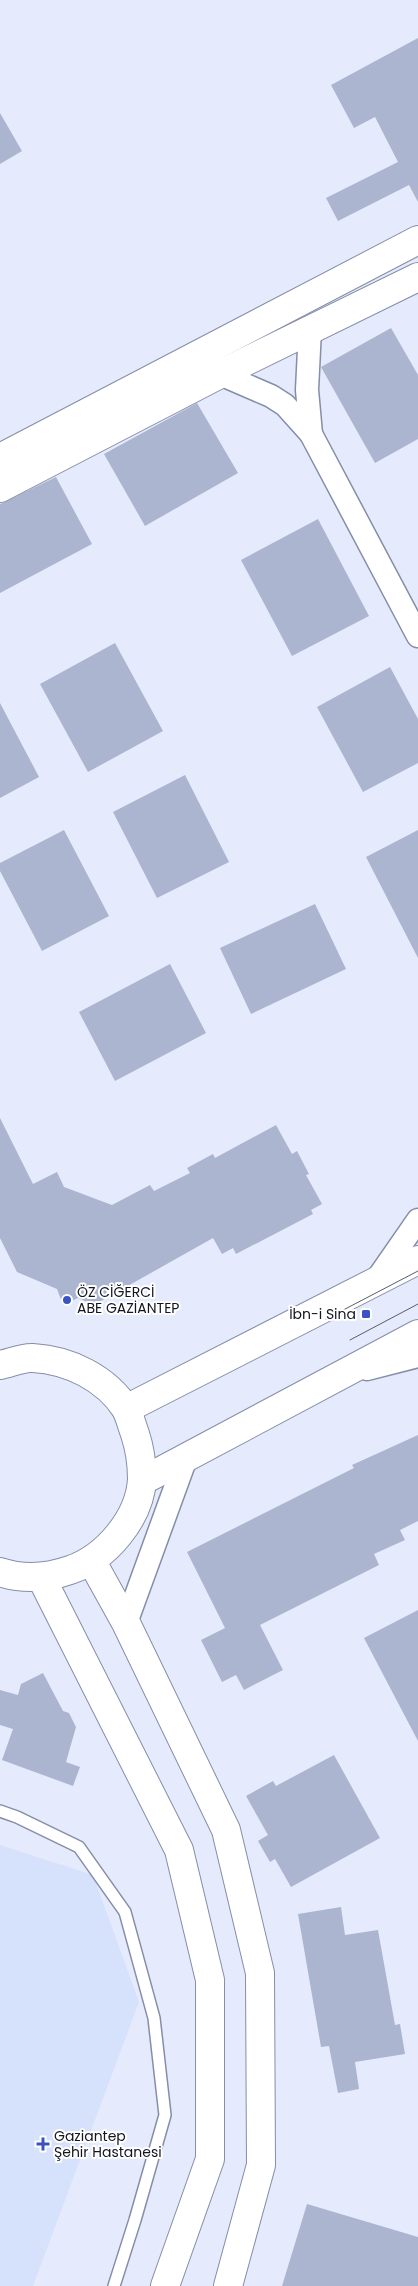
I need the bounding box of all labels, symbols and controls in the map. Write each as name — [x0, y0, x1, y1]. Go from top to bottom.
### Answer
place label: ÖZ CİĞERCİ ABE GAZİANTEP — [77, 1282, 179, 1318]
marker: ÖZ CİĞERCİ ABE GAZİANTEP — [61, 1294, 73, 1306]
place label: İbn-i Sina — [289, 1304, 356, 1324]
marker: İbn-i Sina — [360, 1308, 372, 1320]
place label: Gaziantep Şehir Hastanesi — [54, 2126, 162, 2162]
marker: Gaziantep Şehir Hastanesi — [36, 2137, 50, 2151]

